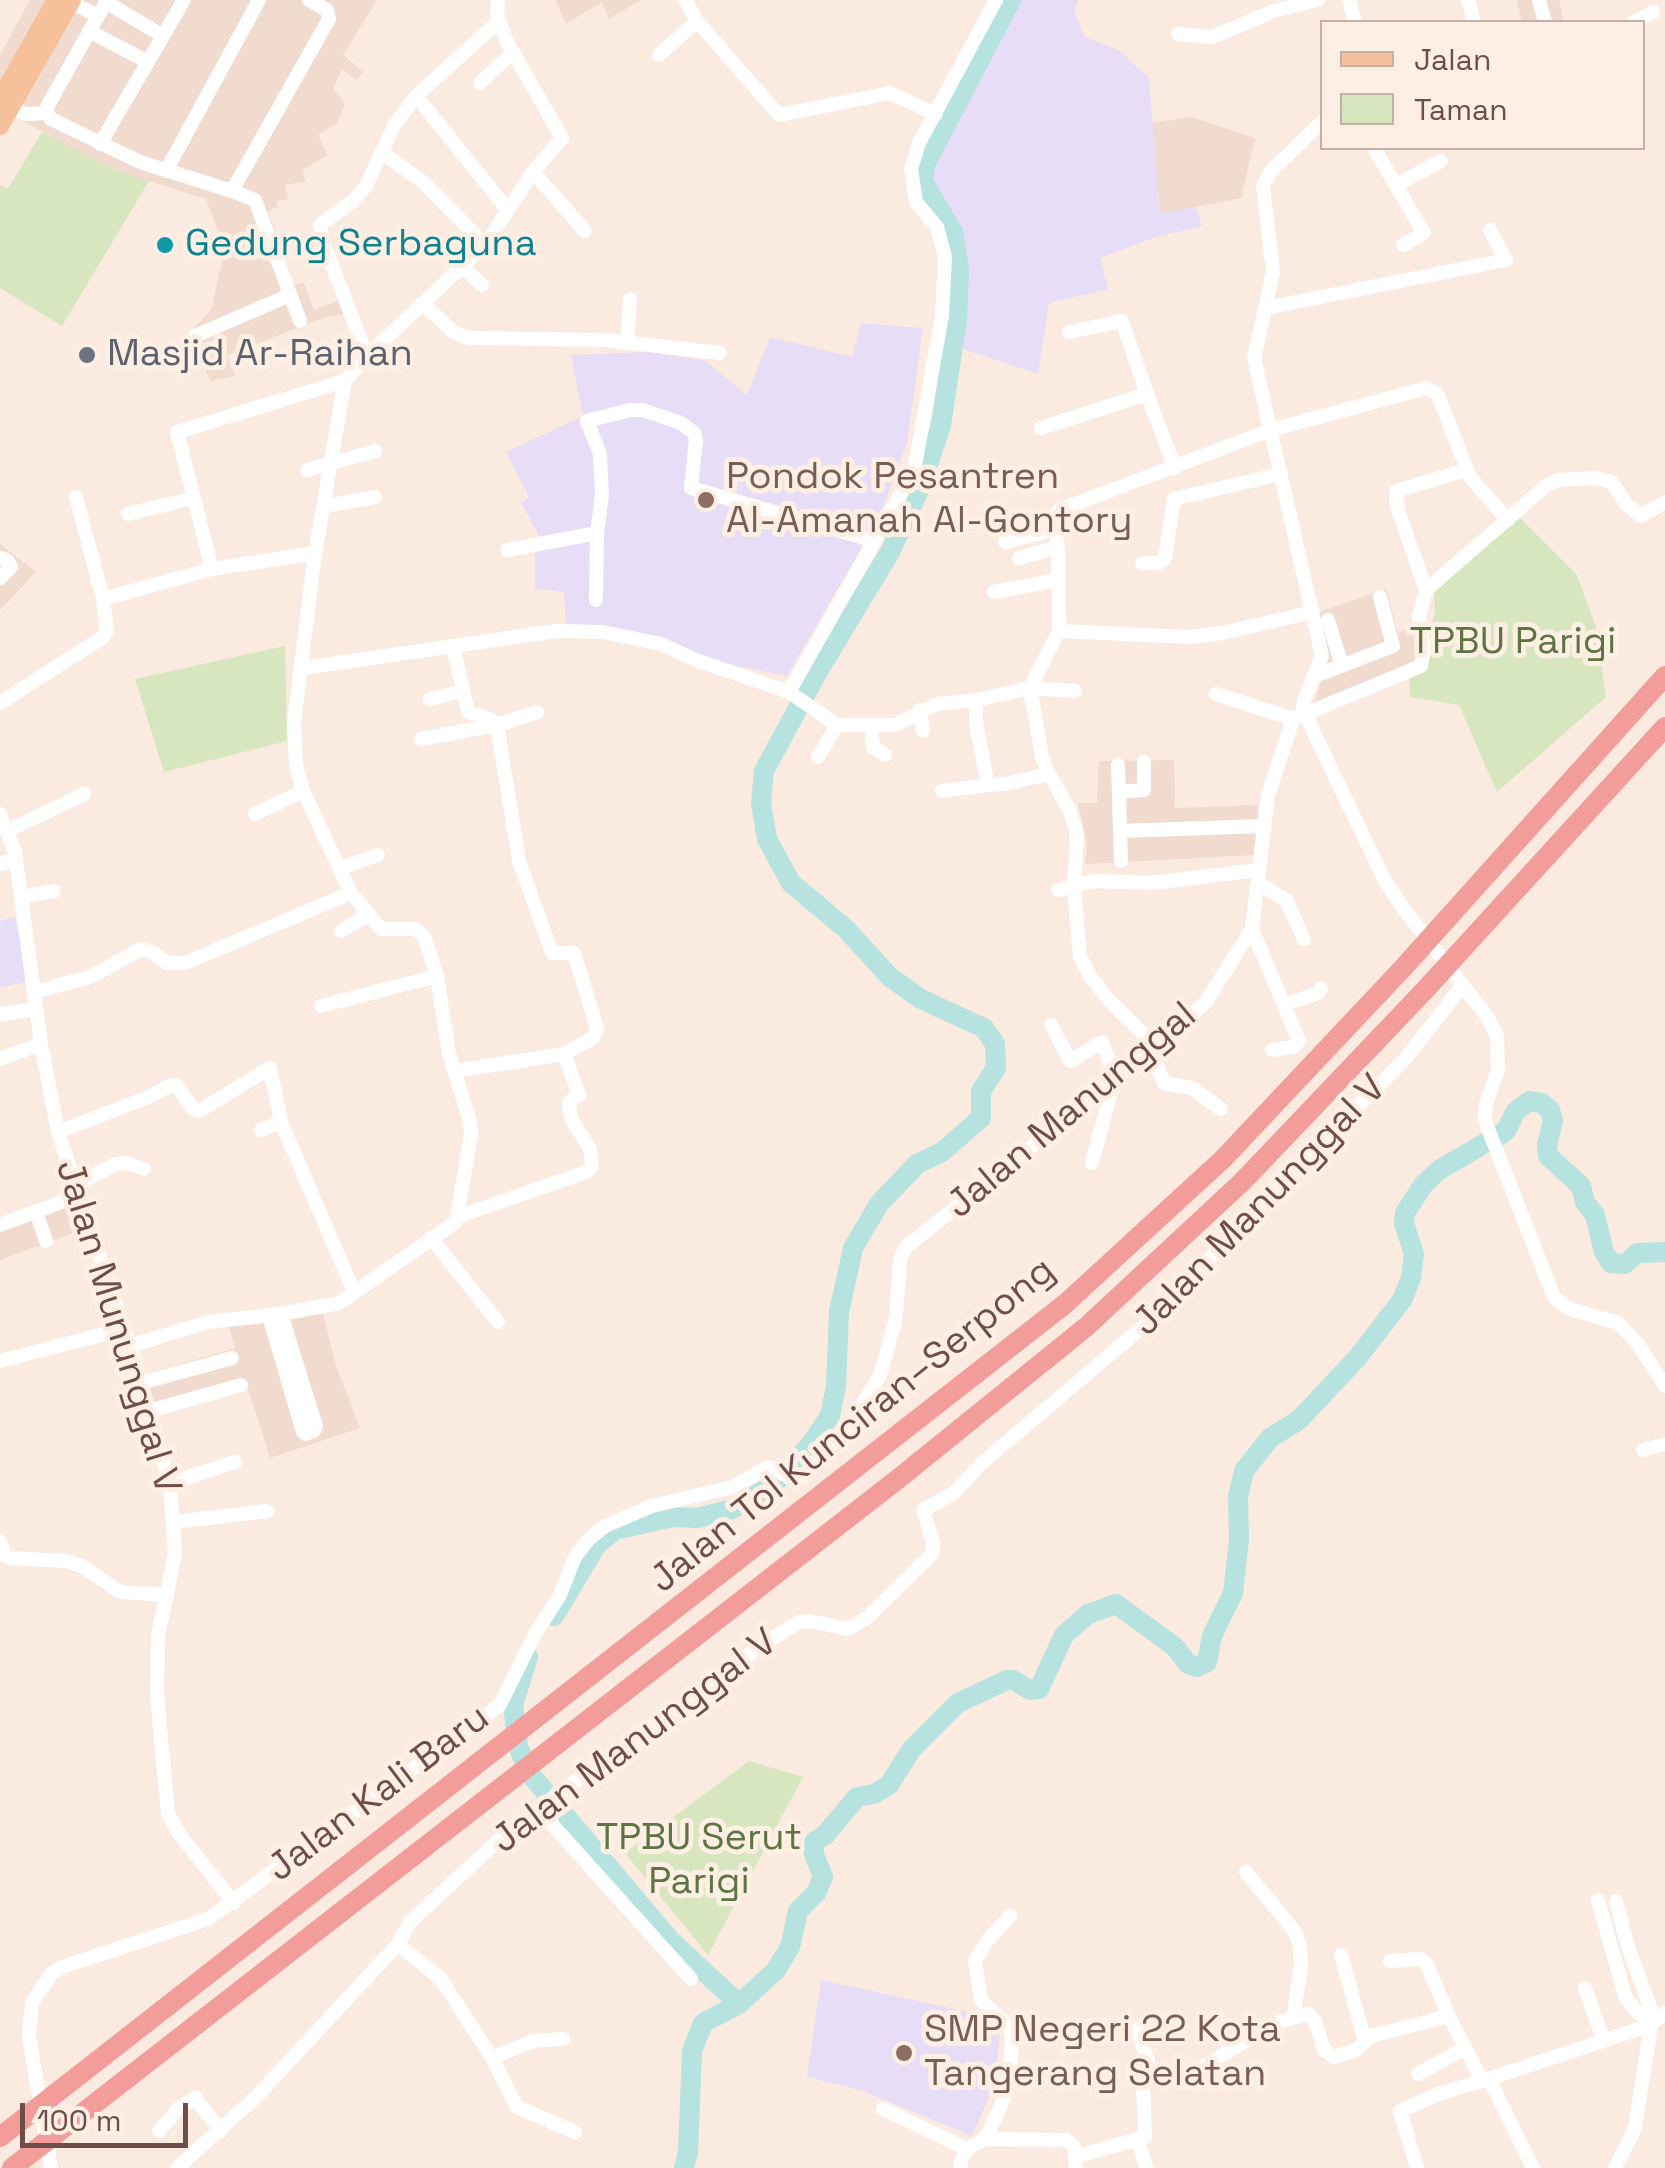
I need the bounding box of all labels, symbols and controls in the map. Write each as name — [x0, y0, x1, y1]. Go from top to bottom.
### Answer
legend — [1320, 20, 1645, 150]
text: Jalan — [1414, 40, 1491, 79]
text: Taman — [1414, 90, 1508, 129]
place label: Gedung Serbaguna — [185, 222, 536, 268]
marker: Gedung Serbaguna — [154, 234, 176, 256]
place label: Masjid Ar-Raihan — [107, 332, 413, 378]
marker: Masjid Ar-Raihan — [76, 344, 98, 366]
place label: Pondok Pesantren Al-Amanah Al-Gontory — [726, 455, 1132, 544]
marker: Pondok Pesantren Al-Amanah Al-Gontory — [695, 489, 717, 511]
park label: TPBU Parigi — [1410, 620, 1616, 666]
street label: Jalan Manunggal — [938, 993, 1206, 1229]
street label: Jalan Manunggal V — [1124, 1066, 1396, 1346]
street label: Jalan Mununggal V — [45, 1155, 189, 1499]
street label: Jalan Tol Kunciran–Serpong — [641, 1248, 1065, 1604]
street label: Jalan Manunggal V — [483, 1620, 787, 1864]
street label: Jalan Kali Baru — [259, 1696, 499, 1892]
park label: TPBU Serut Parigi — [596, 1816, 802, 1906]
place label: SMP Negeri 22 Kota Tangerang Selatan — [924, 2008, 1281, 2098]
marker: SMP Negeri 22 Kota Tangerang Selatan — [893, 2042, 915, 2064]
scale bar — [25, 2083, 192, 2145]
text: 100 m — [37, 2101, 122, 2140]

